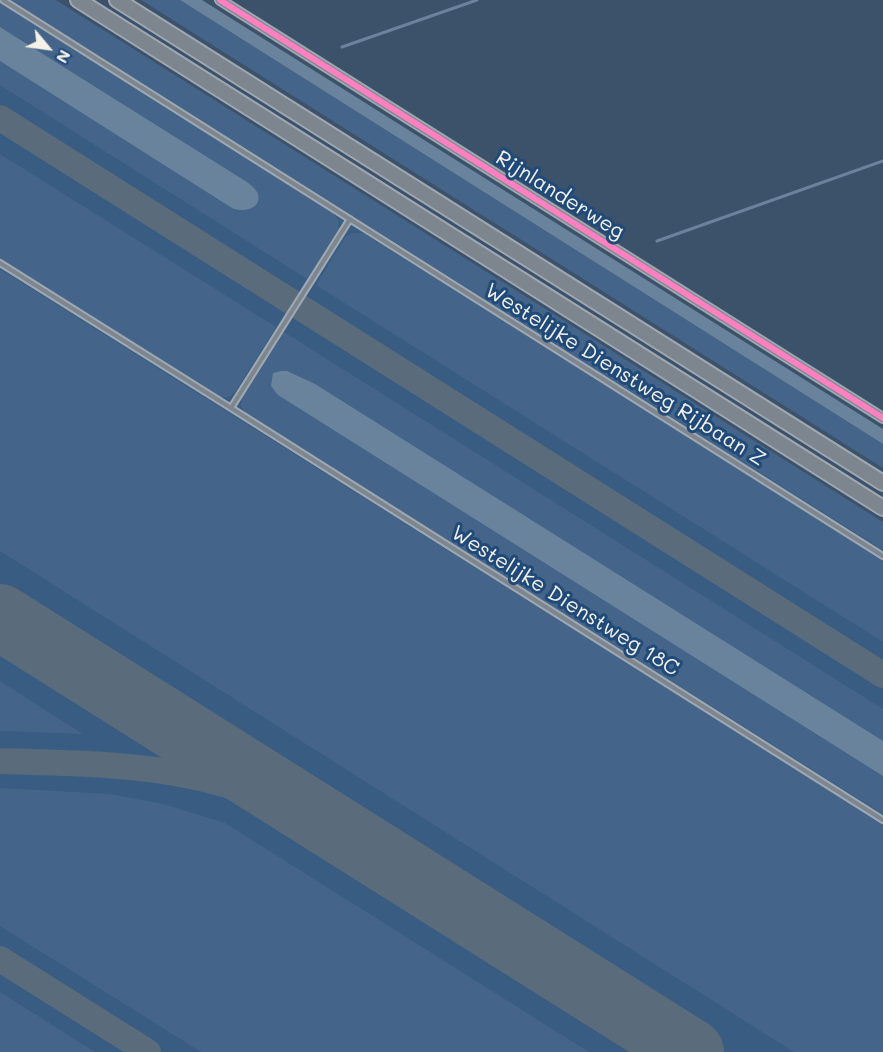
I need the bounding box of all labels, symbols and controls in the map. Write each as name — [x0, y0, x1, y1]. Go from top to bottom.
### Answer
north arrow — [18, 18, 78, 78]
text: N — [52, 47, 76, 67]
street label: Rijnlanderweg — [491, 145, 629, 245]
street label: Westelijke Dienstweg Rijbaan Z — [480, 278, 770, 472]
street label: Westelijke Dienstweg 18C — [447, 520, 683, 682]

